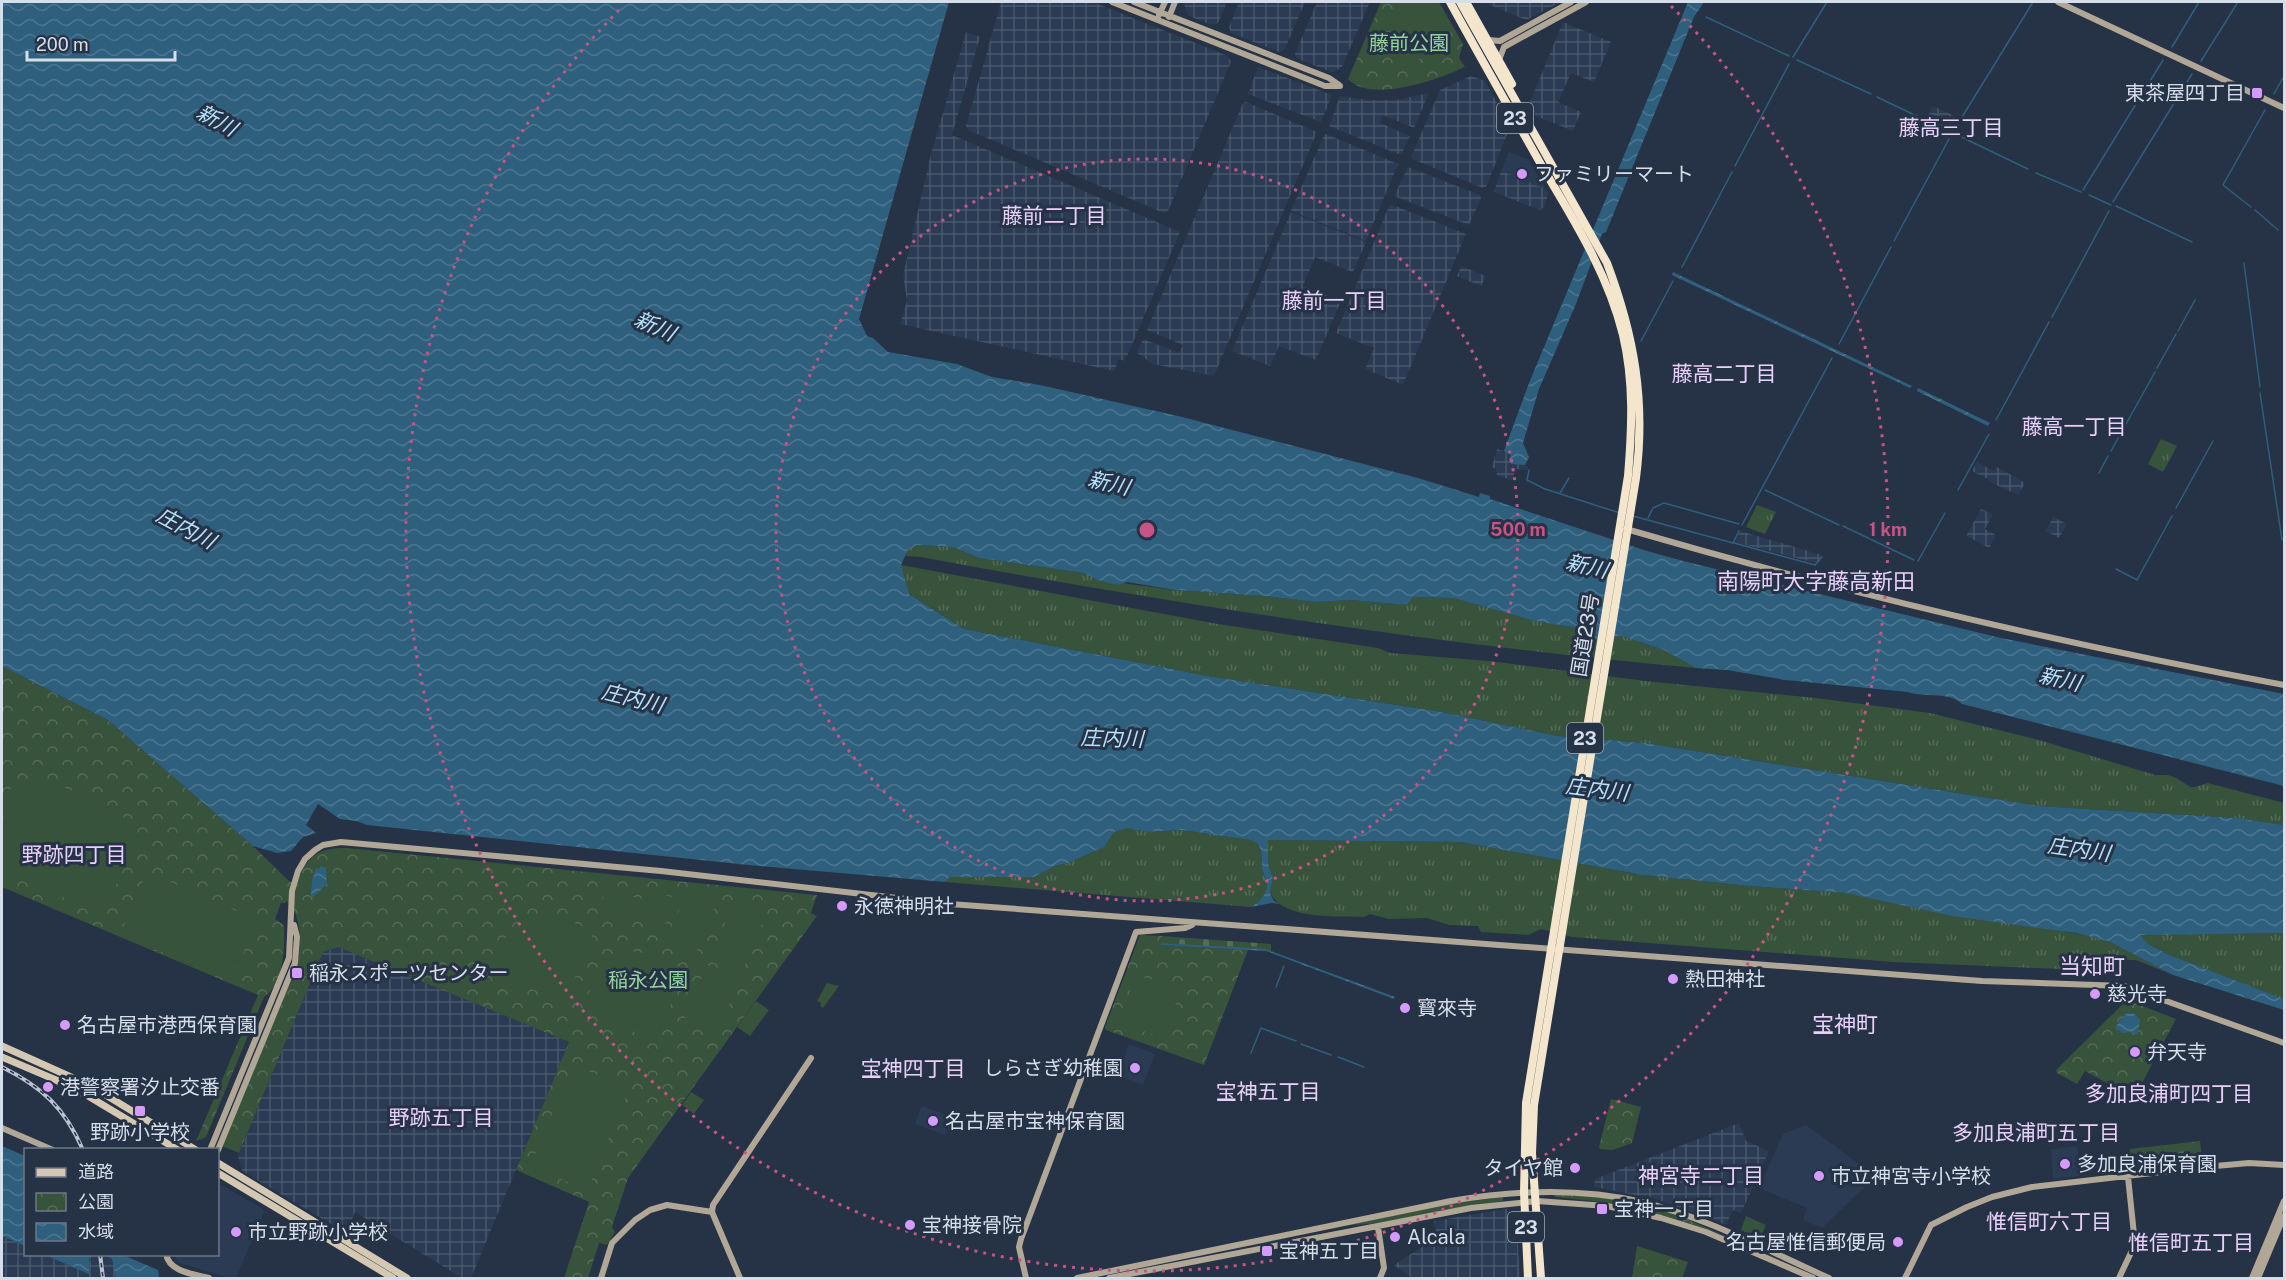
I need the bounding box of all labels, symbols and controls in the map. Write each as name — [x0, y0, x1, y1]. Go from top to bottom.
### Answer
scale bar — [27, 24, 176, 62]
park label: 藤前公園 — [1369, 31, 1449, 55]
text: 200 m — [36, 34, 89, 55]
place label: 東茶屋四丁目 — [2125, 81, 2245, 105]
marker: 東茶屋四丁目 — [2250, 86, 2264, 100]
water label: 新川 — [193, 99, 243, 142]
road number: 23 — [1497, 103, 1533, 133]
district label: 藤高三丁目 — [1899, 115, 2004, 140]
place label: ファミリーマート — [1534, 162, 1694, 186]
marker: ファミリーマート — [1515, 167, 1529, 181]
district label: 藤前二丁目 — [1002, 203, 1107, 228]
district label: 藤前一丁目 — [1282, 288, 1387, 313]
water label: 新川 — [631, 306, 681, 347]
district label: 藤高二丁目 — [1672, 361, 1777, 386]
district label: 藤高一丁目 — [2022, 414, 2127, 439]
water label: 新川 — [1086, 466, 1134, 500]
water label: 庄内川 — [152, 502, 221, 555]
text: 500 m — [1490, 519, 1546, 540]
text: 1 km — [1869, 519, 1907, 540]
centre of rings — [1137, 520, 1157, 540]
water label: 新川 — [1564, 549, 1612, 583]
district label: 南陽町大字藤高新田 — [1717, 568, 1915, 594]
street label: 国道23号 — [1567, 591, 1603, 679]
water label: 新川 — [2037, 662, 2085, 696]
water label: 庄内川 — [599, 678, 669, 718]
road number: 23 — [1567, 723, 1603, 753]
water label: 庄内川 — [1080, 724, 1146, 752]
water label: 庄内川 — [1564, 773, 1632, 805]
water label: 庄内川 — [2046, 832, 2114, 866]
district label: 野跡四丁目 — [22, 842, 127, 867]
place label: 永徳神明社 — [854, 894, 954, 918]
marker: 永徳神明社 — [835, 899, 849, 913]
district label: 当知町 — [2059, 953, 2125, 979]
place label: 稲永スポーツセンター — [309, 961, 509, 985]
marker: 稲永スポーツセンター — [290, 966, 304, 980]
place label: 熱田神社 — [1685, 967, 1765, 991]
park label: 稲永公園 — [608, 968, 688, 992]
marker: 熱田神社 — [1666, 972, 1680, 986]
place label: 慈光寺 — [2107, 982, 2167, 1006]
marker: 慈光寺 — [2088, 987, 2102, 1001]
place label: 寳來寺 — [1417, 996, 1477, 1020]
marker: 寳來寺 — [1398, 1001, 1412, 1015]
district label: 宝神町 — [1812, 1011, 1878, 1037]
place label: 名古屋市港西保育園 — [77, 1013, 257, 1037]
marker: 名古屋市港西保育園 — [58, 1018, 72, 1032]
place label: 弁天寺 — [2147, 1040, 2207, 1064]
marker: 弁天寺 — [2128, 1045, 2142, 1059]
district label: 宝神四丁目 — [861, 1056, 966, 1081]
place label: しらさぎ幼稚園 — [983, 1056, 1123, 1080]
marker: しらさぎ幼稚園 — [1128, 1061, 1142, 1075]
place label: 港警察署汐止交番 — [60, 1075, 220, 1099]
district label: 宝神五丁目 — [1216, 1079, 1321, 1104]
marker: 港警察署汐止交番 — [41, 1080, 55, 1094]
district label: 多加良浦町四丁目 — [2085, 1081, 2253, 1106]
marker: 野跡小学校 — [133, 1104, 147, 1118]
district label: 野跡五丁目 — [389, 1105, 494, 1130]
place label: 名古屋市宝神保育園 — [945, 1109, 1125, 1133]
marker: 名古屋市宝神保育園 — [926, 1114, 940, 1128]
place label: 野跡小学校 — [90, 1120, 190, 1144]
district label: 多加良浦町五丁目 — [1952, 1120, 2120, 1145]
legend — [24, 1148, 219, 1256]
place label: 多加良浦保育園 — [2077, 1152, 2217, 1176]
place label: タイヤ館 — [1484, 1156, 1563, 1180]
marker: 多加良浦保育園 — [2058, 1157, 2072, 1171]
text: 道路 — [78, 1161, 114, 1182]
marker: タイヤ館 — [1568, 1161, 1582, 1175]
district label: 神宮寺二丁目 — [1638, 1163, 1764, 1188]
place label: 市立神宮寺小学校 — [1831, 1164, 1991, 1188]
marker: 市立神宮寺小学校 — [1812, 1169, 1826, 1183]
text: 公園 — [78, 1191, 114, 1212]
place label: 宝神一丁目 — [1614, 1197, 1714, 1221]
marker: 宝神一丁目 — [1595, 1202, 1609, 1216]
district label: 惟信町六丁目 — [1986, 1209, 2112, 1234]
road number: 23 — [1508, 1212, 1544, 1242]
place label: 宝神接骨院 — [922, 1213, 1022, 1237]
marker: 宝神接骨院 — [903, 1218, 917, 1232]
place label: 市立野跡小学校 — [248, 1220, 388, 1244]
text: 水域 — [78, 1221, 114, 1242]
marker: 市立野跡小学校 — [229, 1225, 243, 1239]
place label: Alcala — [1407, 1225, 1466, 1249]
marker: Alcala — [1388, 1230, 1402, 1244]
place label: 名古屋惟信郵便局 — [1726, 1230, 1886, 1254]
district label: 惟信町五丁目 — [2128, 1230, 2254, 1255]
marker: 名古屋惟信郵便局 — [1891, 1235, 1905, 1249]
place label: 宝神五丁目 — [1279, 1239, 1379, 1263]
marker: 宝神五丁目 — [1260, 1244, 1274, 1258]

